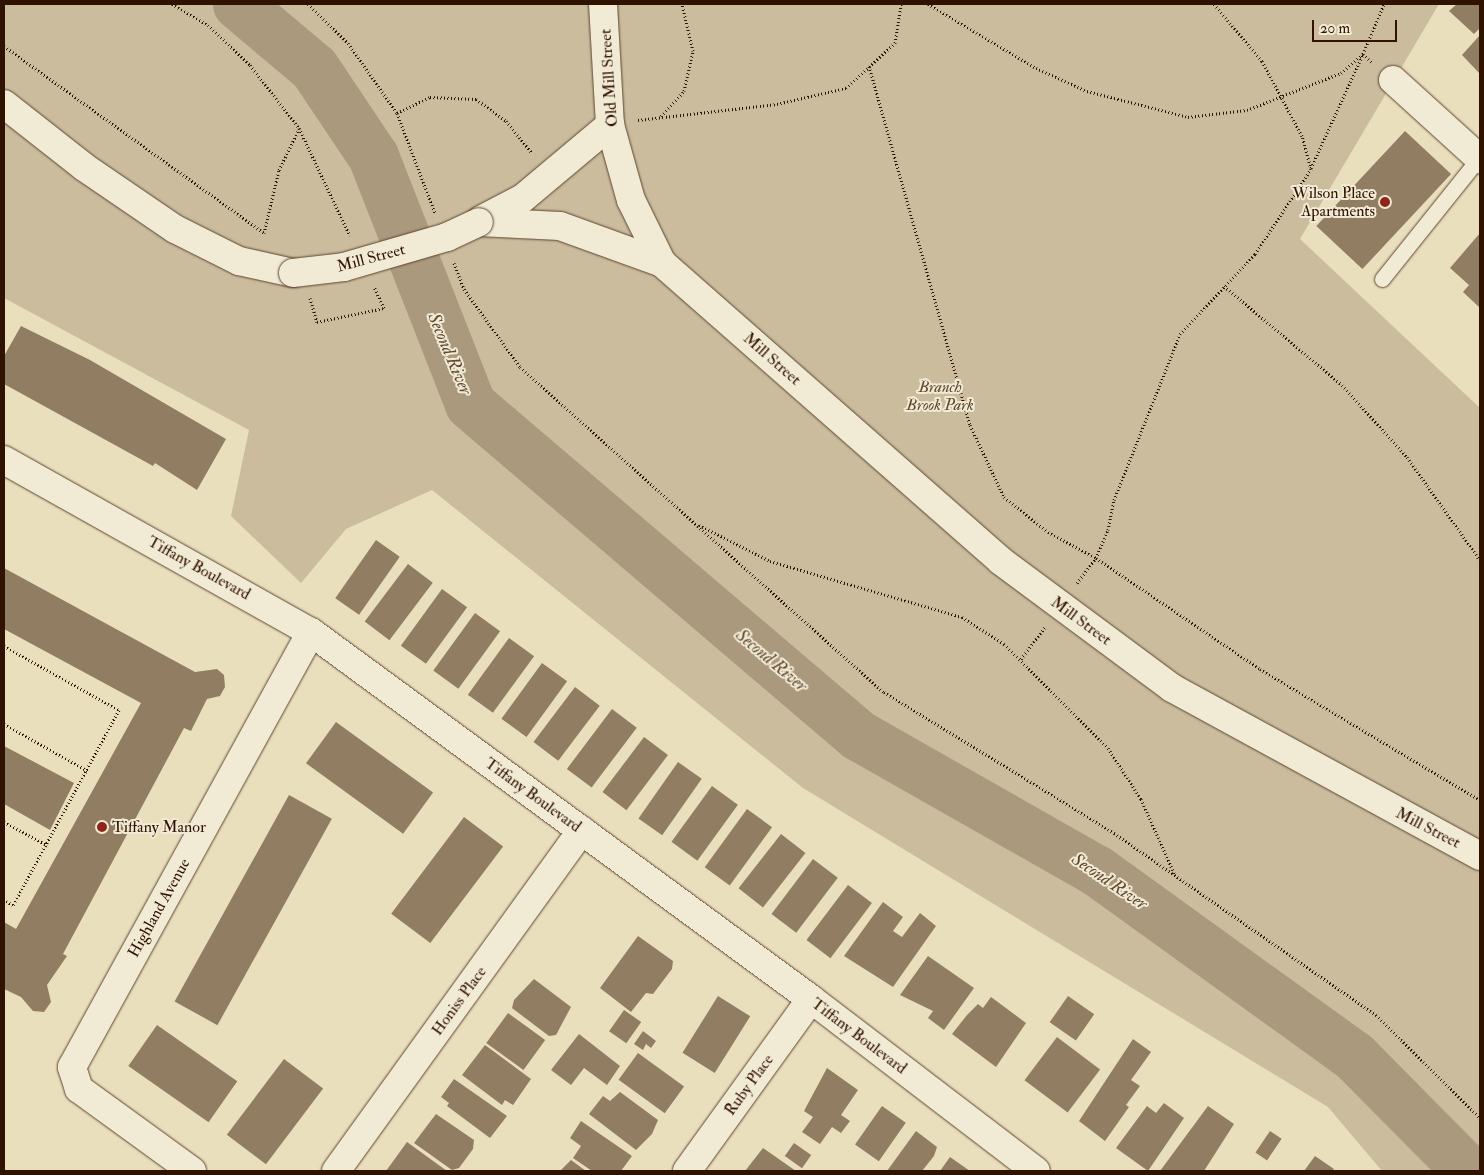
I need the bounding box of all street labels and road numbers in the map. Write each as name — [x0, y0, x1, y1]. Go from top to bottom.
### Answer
street label: Old Mill Street — [596, 28, 622, 128]
street label: Mill Street — [335, 240, 407, 276]
street label: Mill Street — [739, 329, 805, 389]
street label: Tiffany Boulevard — [144, 532, 254, 604]
street label: Mill Street — [1047, 593, 1115, 649]
street label: Tiffany Boulevard — [481, 754, 585, 836]
street label: Mill Street — [1393, 804, 1463, 852]
street label: Highland Avenue — [124, 855, 194, 961]
street label: Honiss Place — [428, 963, 490, 1039]
street label: Tiffany Boulevard — [808, 994, 910, 1078]
street label: Ruby Place — [720, 1051, 778, 1119]

